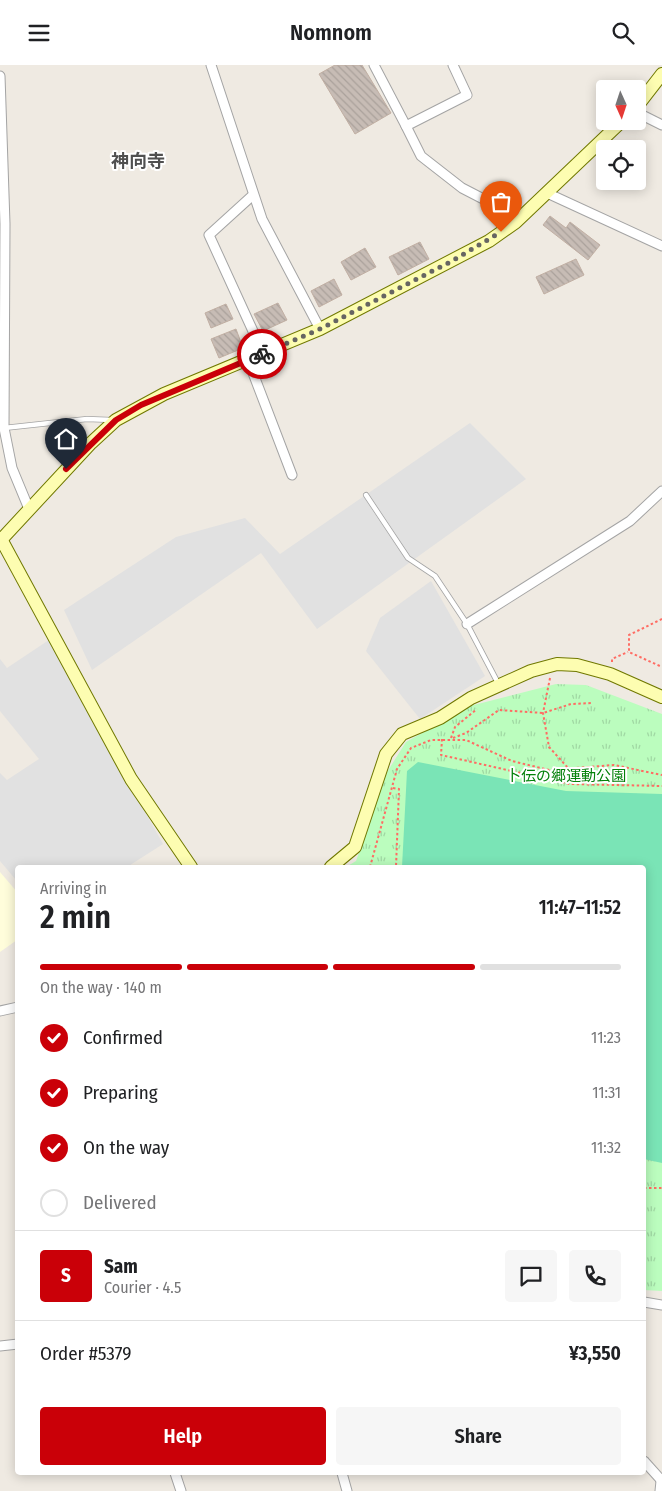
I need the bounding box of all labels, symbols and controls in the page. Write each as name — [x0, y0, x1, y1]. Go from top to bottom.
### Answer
icon: menu — [25, 19, 53, 47]
text: Nomnom — [290, 19, 372, 46]
icon: search — [609, 19, 637, 47]
north arrow — [596, 80, 646, 130]
map controls — [596, 80, 646, 190]
button: locate — [596, 140, 646, 190]
district label: 神向寺 — [111, 150, 165, 172]
pin — [480, 181, 522, 232]
icon: bag — [487, 188, 515, 216]
courier — [237, 329, 287, 379]
icon: bike — [248, 340, 276, 368]
pin — [45, 418, 87, 469]
icon: home — [52, 425, 80, 453]
park label: 卜伝の郷運動公園 — [506, 767, 626, 785]
text: Arriving in — [40, 879, 107, 898]
text: 11:47–11:52 — [539, 896, 621, 919]
text: 2 min — [40, 898, 111, 936]
text: On the way · 140 m — [40, 978, 162, 997]
icon: check — [40, 1024, 68, 1052]
text: Confirmed — [83, 1026, 163, 1049]
text: 11:23 — [591, 1028, 621, 1047]
icon: check — [40, 1079, 68, 1107]
text: Preparing — [83, 1081, 158, 1104]
text: 11:31 — [592, 1083, 621, 1102]
icon: check — [40, 1134, 68, 1162]
text: On the way — [83, 1136, 169, 1159]
text: 11:32 — [591, 1138, 621, 1157]
text: Delivered — [83, 1191, 157, 1214]
button: chat — [505, 1250, 557, 1302]
button: phone — [569, 1250, 621, 1302]
text: Sam — [104, 1255, 138, 1278]
text: S — [61, 1264, 71, 1287]
text: Courier · 4.5 — [104, 1278, 181, 1297]
text: Order #5379 — [40, 1342, 131, 1365]
text: ¥3,550 — [569, 1342, 621, 1365]
button: Help — [40, 1407, 326, 1465]
button: Share — [336, 1407, 621, 1465]

